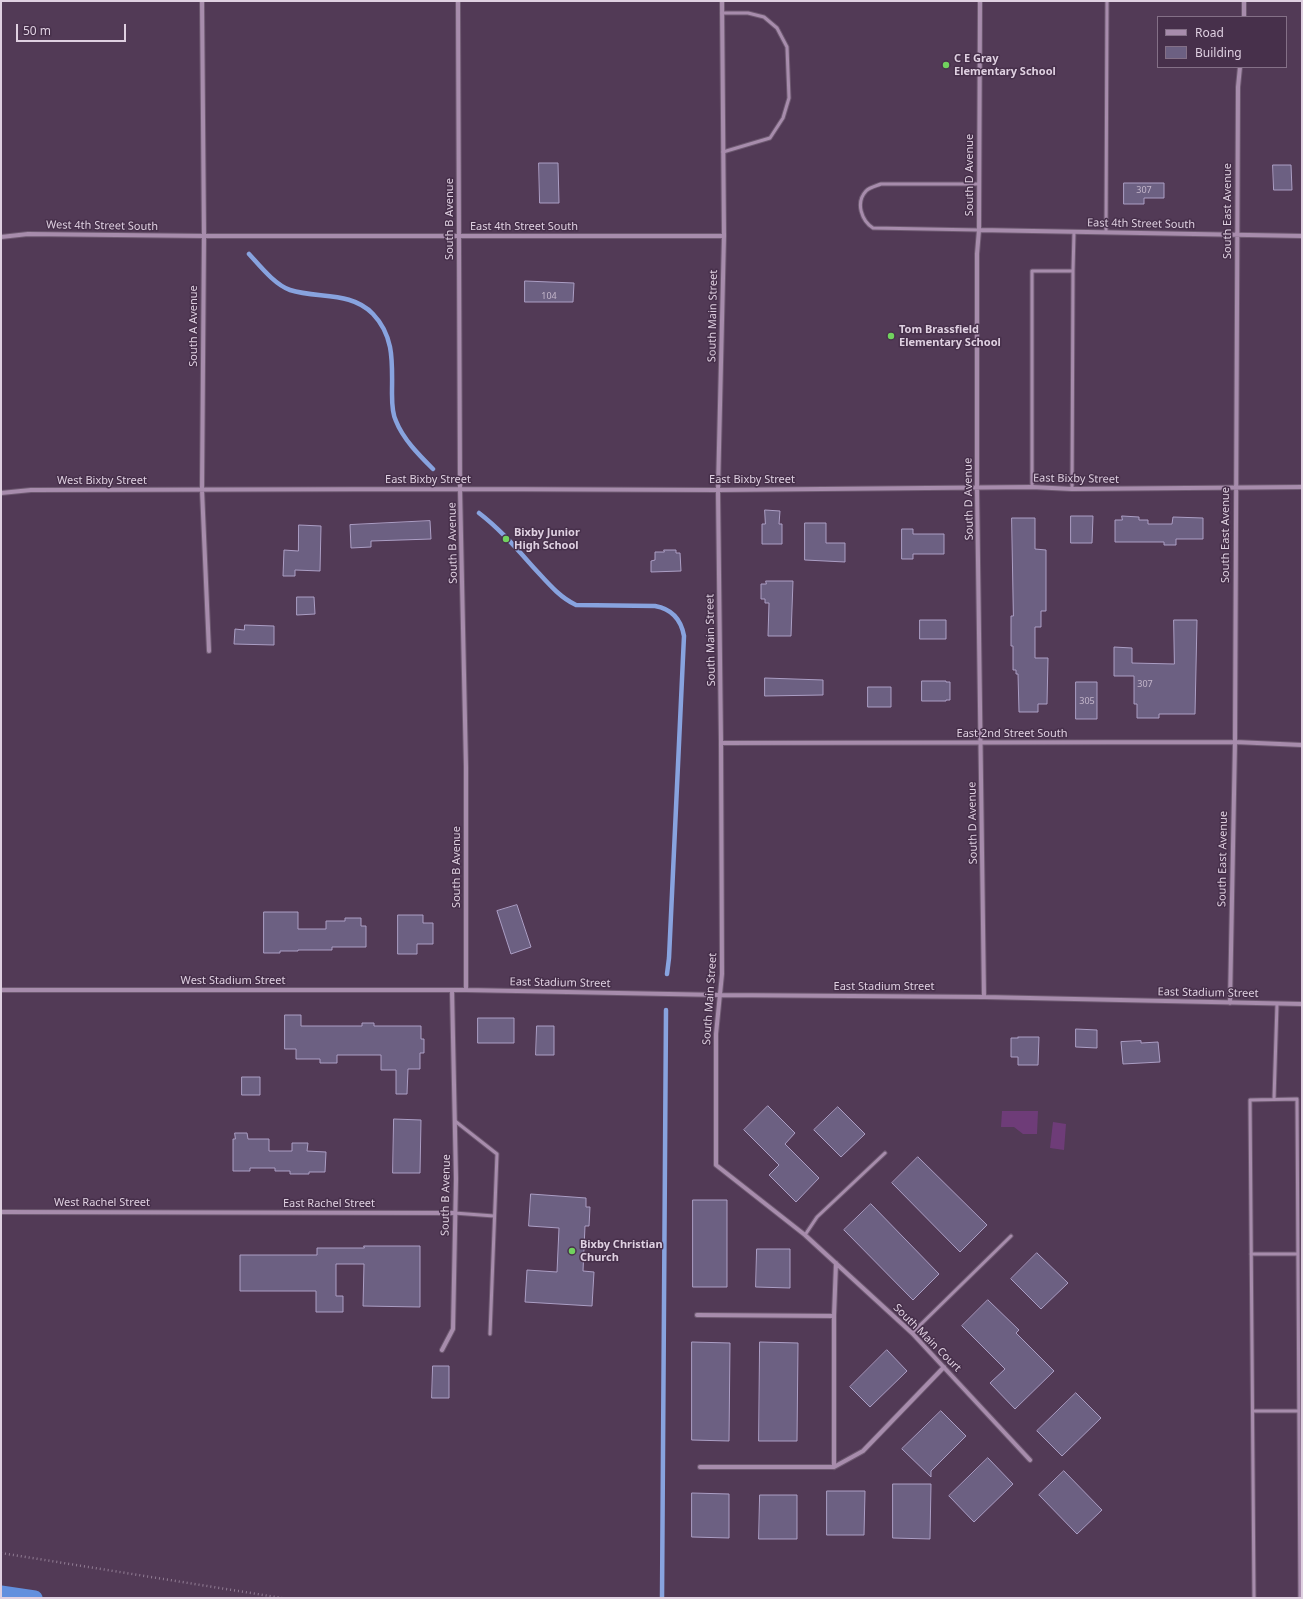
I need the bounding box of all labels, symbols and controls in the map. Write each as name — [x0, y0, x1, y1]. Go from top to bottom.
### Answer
scale bar — [18, 16, 128, 42]
legend — [1157, 16, 1287, 68]
text: 50 m — [23, 22, 51, 39]
text: Road — [1195, 24, 1224, 41]
text: Building — [1195, 44, 1242, 61]
place label: C E Gray Elementary School — [954, 52, 1056, 78]
marker: C E Gray Elementary School — [941, 60, 951, 70]
street label: South D Avenue — [963, 134, 977, 216]
street label: South East Avenue — [1221, 163, 1235, 259]
street label: South B Avenue — [443, 178, 457, 260]
house number: 307 — [1136, 185, 1152, 195]
street label: East 4th Street South — [1087, 216, 1195, 232]
street label: West 4th Street South — [46, 218, 158, 234]
street label: East 4th Street South — [470, 220, 578, 234]
street label: South Main Street — [706, 270, 720, 362]
street label: South A Avenue — [187, 285, 201, 367]
house number: 104 — [541, 291, 557, 301]
place label: Tom Brassfield Elementary School — [899, 323, 1001, 349]
marker: Tom Brassfield Elementary School — [886, 331, 896, 341]
street label: South D Avenue — [962, 458, 976, 540]
street label: East Bixby Street — [1033, 472, 1119, 486]
street label: East Bixby Street — [385, 473, 471, 487]
street label: East Bixby Street — [709, 473, 795, 487]
street label: West Bixby Street — [57, 474, 147, 488]
street label: South East Avenue — [1219, 487, 1233, 583]
street label: South B Avenue — [446, 502, 460, 584]
place label: Bixby Junior High School — [514, 526, 580, 552]
marker: Bixby Junior High School — [501, 534, 511, 544]
street label: South Main Street — [704, 594, 718, 686]
house number: 307 — [1137, 679, 1153, 689]
house number: 305 — [1079, 696, 1095, 706]
street label: East 2nd Street South — [957, 727, 1067, 741]
street label: South D Avenue — [966, 782, 980, 864]
street label: South East Avenue — [1216, 811, 1230, 907]
street label: South B Avenue — [450, 826, 464, 908]
street label: South Main Street — [700, 952, 720, 1046]
street label: West Stadium Street — [181, 974, 285, 988]
street label: East Stadium Street — [509, 976, 611, 990]
street label: East Stadium Street — [834, 980, 934, 994]
street label: East Stadium Street — [1157, 986, 1259, 1000]
street label: South B Avenue — [439, 1154, 453, 1236]
street label: West Rachel Street — [54, 1196, 150, 1210]
street label: East Rachel Street — [283, 1197, 375, 1211]
place label: Bixby Christian Church — [580, 1238, 663, 1264]
marker: Bixby Christian Church — [567, 1246, 577, 1256]
street label: South Main Court — [890, 1301, 964, 1375]

